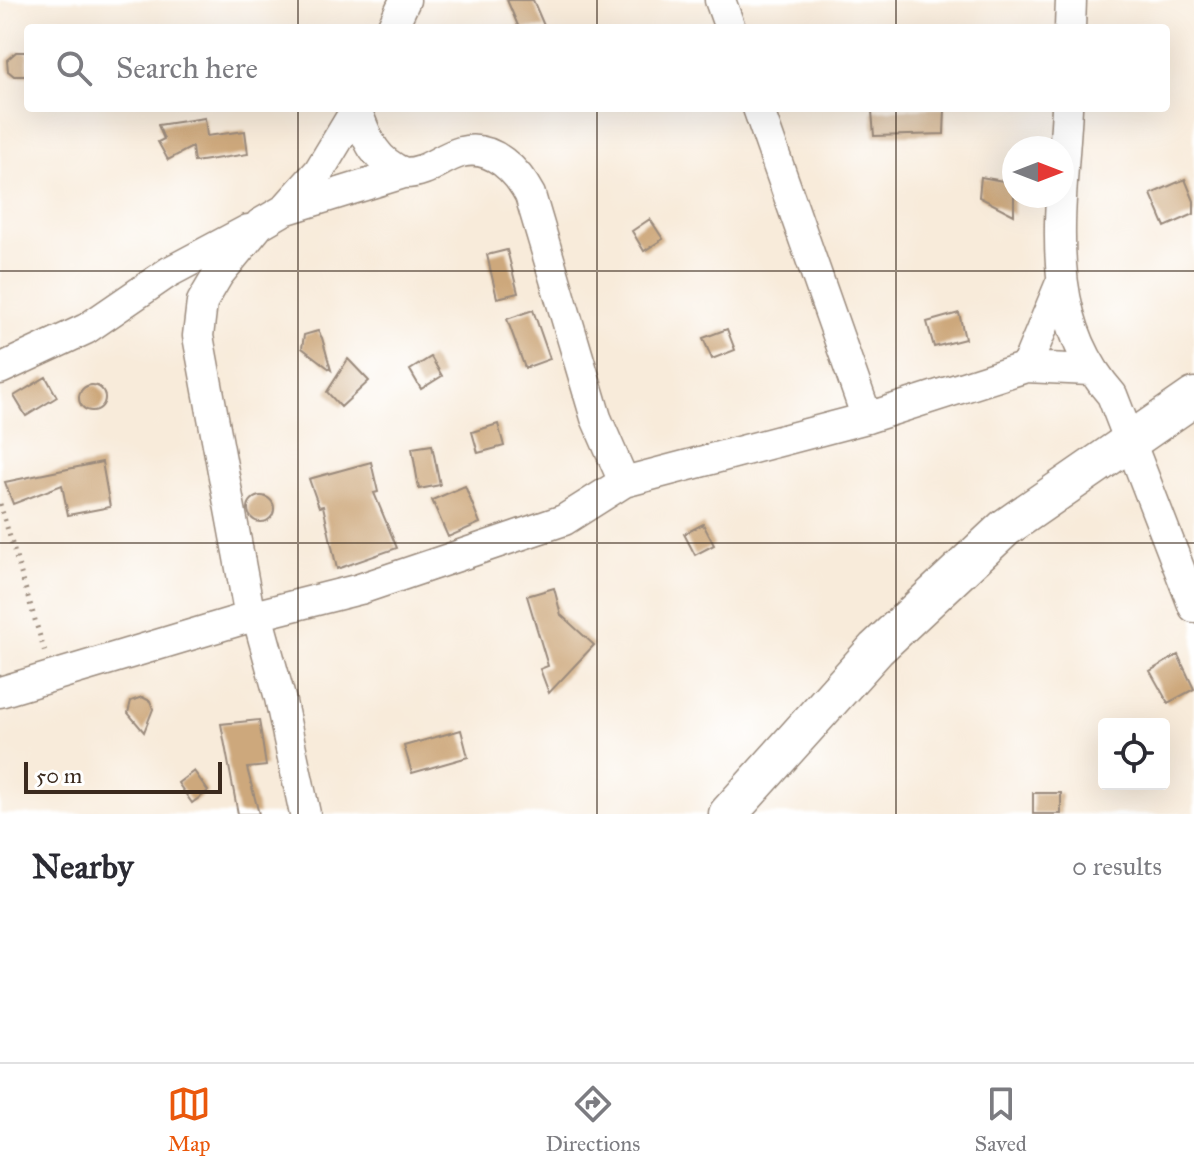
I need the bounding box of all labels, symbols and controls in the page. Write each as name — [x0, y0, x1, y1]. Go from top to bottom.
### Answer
search box — [24, 24, 1170, 112]
icon: search — [52, 46, 96, 90]
text: Search here — [116, 50, 258, 86]
north arrow — [1002, 136, 1074, 208]
map controls — [1098, 718, 1170, 790]
button: locate — [1098, 718, 1170, 790]
scale bar — [24, 758, 222, 794]
text: 50 m — [36, 762, 82, 789]
text: Nearby — [32, 846, 134, 887]
text: 0 results — [1072, 850, 1162, 882]
tab: Map — [167, 1082, 211, 1157]
tab: Directions — [545, 1082, 640, 1157]
tab: Saved — [975, 1082, 1027, 1157]

